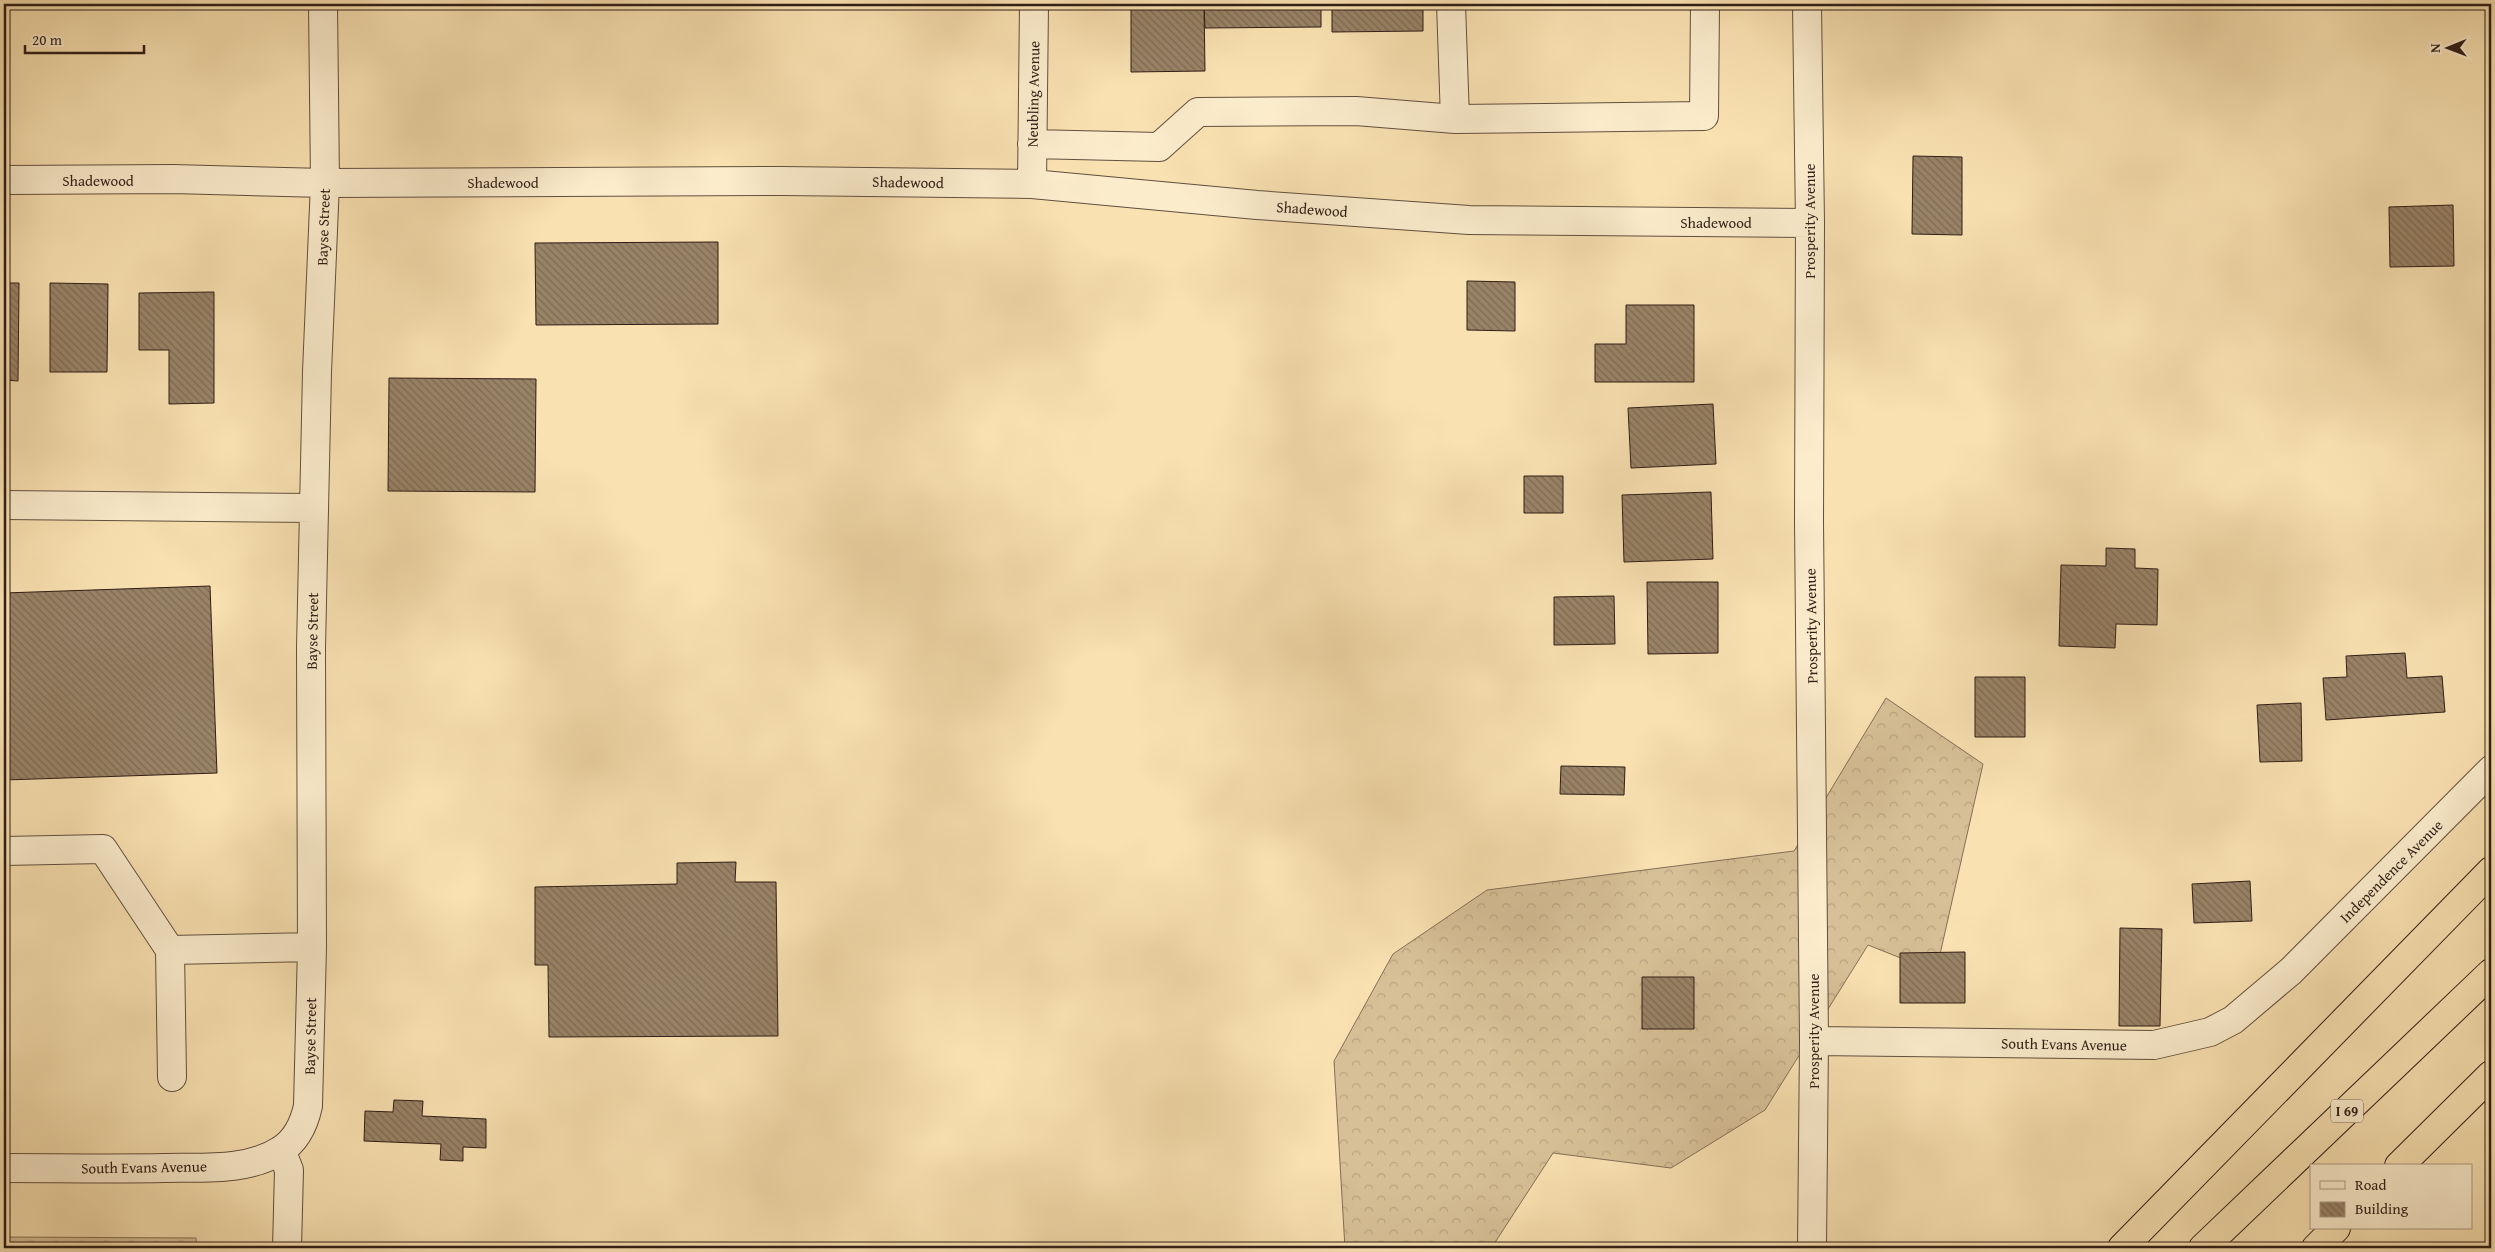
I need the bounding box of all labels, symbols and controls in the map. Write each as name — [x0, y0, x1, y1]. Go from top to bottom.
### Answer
scale bar — [25, 22, 144, 54]
north arrow — [2422, 22, 2472, 72]
text: 20 m — [32, 29, 63, 50]
street label: Neubling Avenue — [1022, 41, 1044, 147]
text: N — [2425, 43, 2445, 53]
street label: Prosperity Avenue — [1799, 163, 1820, 279]
street label: Shadewood — [62, 170, 134, 191]
street label: Shadewood — [872, 171, 944, 193]
street label: Shadewood — [467, 172, 539, 193]
street label: Bayse Street — [311, 187, 335, 266]
street label: Shadewood — [1276, 196, 1348, 222]
street label: Shadewood — [1680, 212, 1752, 233]
street label: Prosperity Avenue — [1799, 568, 1823, 684]
street label: Bayse Street — [301, 591, 323, 670]
street label: Independence Avenue — [2335, 815, 2447, 927]
street label: Prosperity Avenue — [1803, 973, 1824, 1089]
street label: Bayse Street — [299, 996, 321, 1075]
street label: South Evans Avenue — [2001, 1032, 2127, 1056]
road number: I 69 — [2331, 1100, 2363, 1122]
street label: South Evans Avenue — [81, 1155, 207, 1179]
legend — [2310, 1164, 2472, 1230]
text: Road — [2355, 1174, 2386, 1195]
text: Building — [2355, 1198, 2409, 1219]

